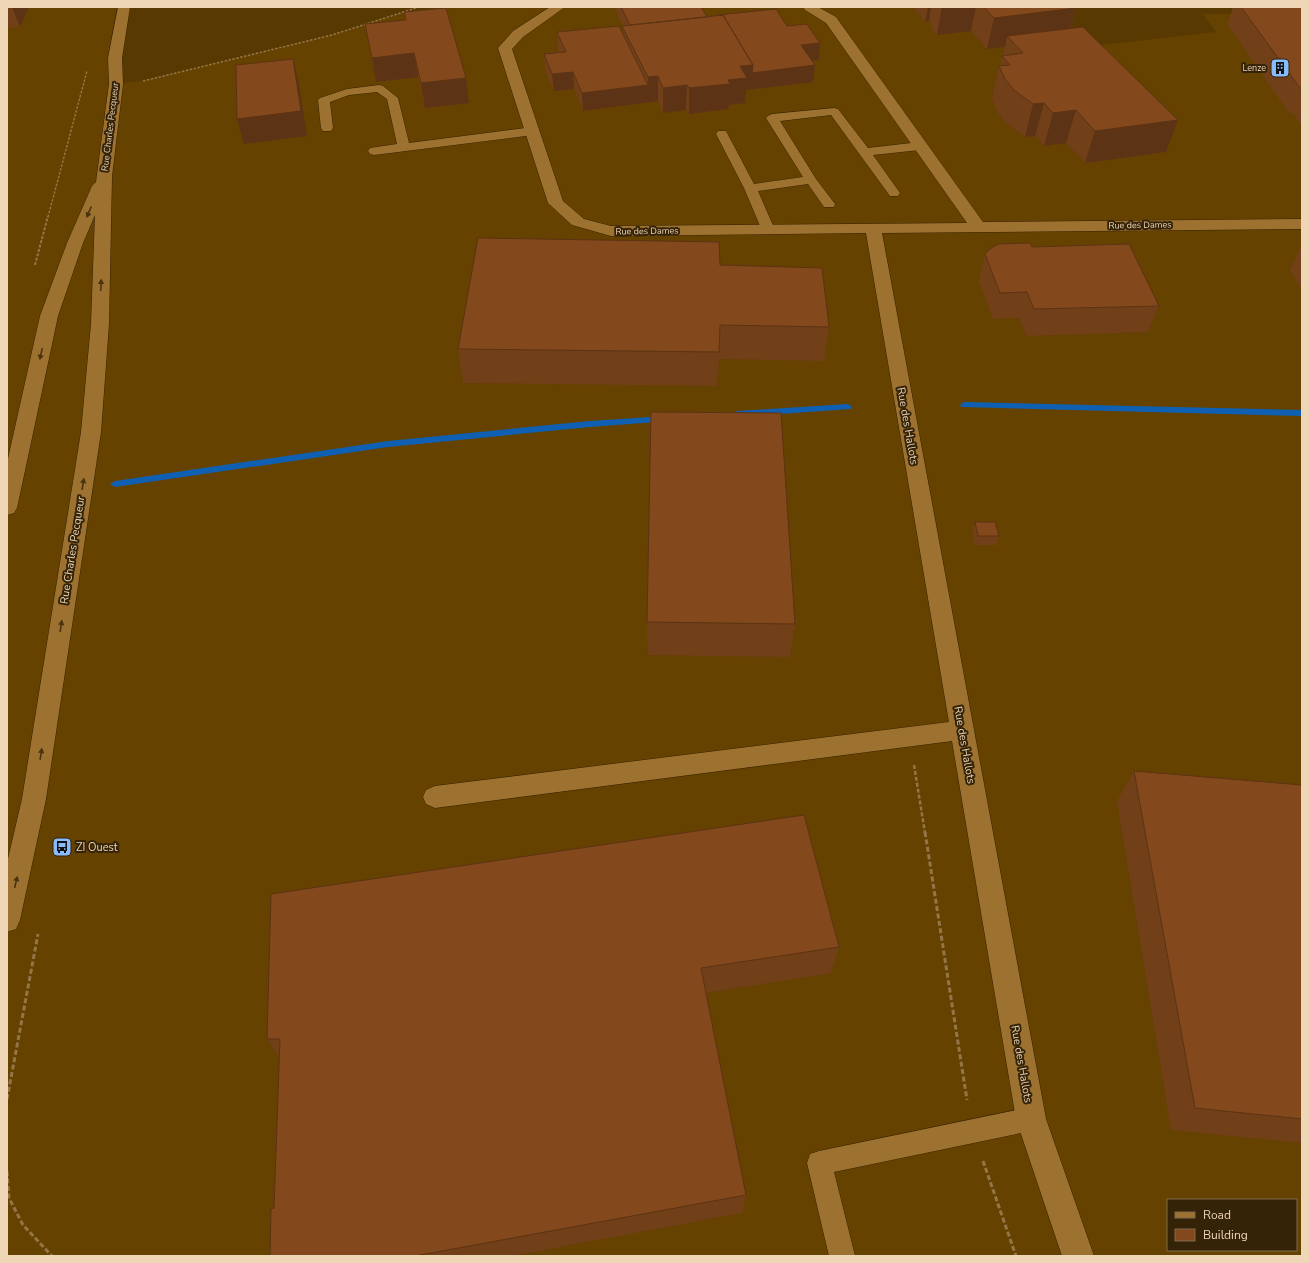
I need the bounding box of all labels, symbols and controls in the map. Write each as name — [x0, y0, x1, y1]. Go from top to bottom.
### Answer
building icon: Lenze — [1269, 57, 1291, 79]
place label: Lenze — [1242, 62, 1266, 74]
street label: Rue Charles Pecqueur — [99, 81, 121, 172]
one-way arrow — [85, 206, 91, 218]
street label: Rue des Dames — [1108, 218, 1172, 232]
street label: Rue des Dames — [615, 224, 679, 238]
one-way arrow — [98, 278, 104, 291]
one-way arrow — [37, 348, 43, 360]
street label: Rue des Hallots — [893, 386, 922, 466]
one-way arrow — [80, 477, 86, 490]
street label: Rue Charles Pecqueur — [57, 495, 88, 605]
one-way arrow — [58, 620, 64, 632]
street label: Rue des Hallots — [950, 705, 979, 785]
one-way arrow — [38, 748, 44, 760]
bus stop icon: ZI Ouest — [51, 836, 73, 858]
place label: ZI Ouest — [76, 840, 118, 855]
one-way arrow — [13, 876, 19, 888]
street label: Rue des Hallots — [1007, 1024, 1036, 1104]
legend — [1167, 1199, 1297, 1251]
text: Road — [1203, 1207, 1231, 1223]
text: Building — [1203, 1227, 1248, 1243]

